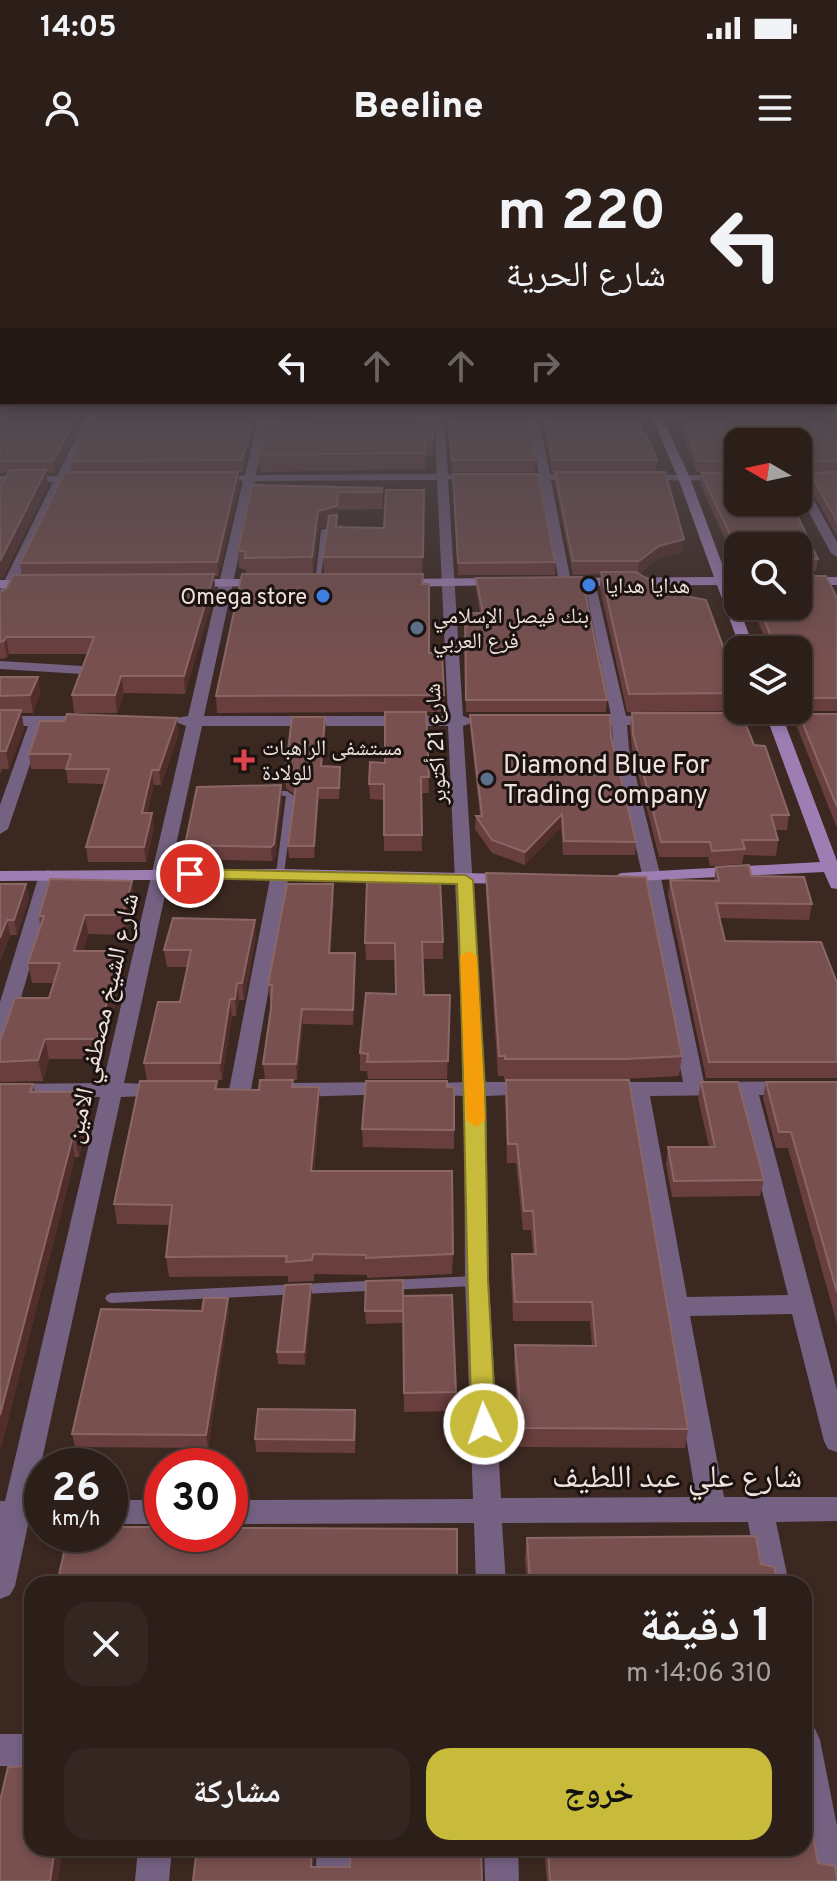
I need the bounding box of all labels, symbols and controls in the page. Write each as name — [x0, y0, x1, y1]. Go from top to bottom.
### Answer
text: 14:05 — [40, 10, 117, 47]
text: Beeline — [353, 85, 484, 131]
icon: person — [40, 86, 84, 130]
icon: menu — [753, 86, 797, 130]
text: 220 m — [498, 179, 666, 249]
icon: left — [694, 192, 798, 296]
text: شارع الحرية — [506, 254, 666, 300]
icon: left — [271, 344, 315, 388]
icon: ahead — [355, 344, 399, 388]
icon: ahead — [439, 344, 483, 388]
icon: right — [523, 344, 567, 388]
north arrow — [724, 428, 812, 516]
map controls — [724, 428, 812, 724]
button: search — [724, 532, 812, 620]
place label: هدايا هدايا — [605, 574, 690, 601]
marker: هدايا هدايا — [580, 576, 598, 594]
place label: Omega store — [180, 585, 307, 612]
marker: Omega store — [314, 587, 332, 605]
place label: بنك فيصل الإسلامي فرع العربي — [433, 604, 589, 658]
marker: بنك فيصل الإسلامي فرع العربي — [408, 619, 426, 637]
button: layers — [724, 636, 812, 724]
street label: شارع 21 أكتوبر — [419, 683, 454, 806]
place label: مستشفى الراهبات للولادة — [262, 736, 402, 788]
marker: مستشفى الراهبات للولادة — [233, 749, 255, 771]
place label: Diamond Blue For Trading Company — [503, 750, 709, 813]
marker: Diamond Blue For Trading Company — [478, 770, 496, 788]
pin — [156, 840, 224, 908]
icon: arrive — [168, 852, 212, 896]
street label: شارع الشيخ مصطفي الامين — [59, 890, 150, 1147]
position arrow — [442, 1382, 526, 1466]
speed limit sign: 30 — [144, 1448, 248, 1552]
street label: شارع علي عبد اللطيف — [552, 1459, 802, 1501]
text: 26 — [51, 1465, 101, 1515]
text: km/h — [52, 1507, 100, 1533]
text: 1 دقيقة — [639, 1598, 772, 1658]
button: close — [64, 1602, 148, 1686]
text: 310 m · 14:06 — [626, 1658, 772, 1691]
button: مشاركة — [64, 1748, 410, 1840]
button: خروج — [426, 1748, 772, 1840]

